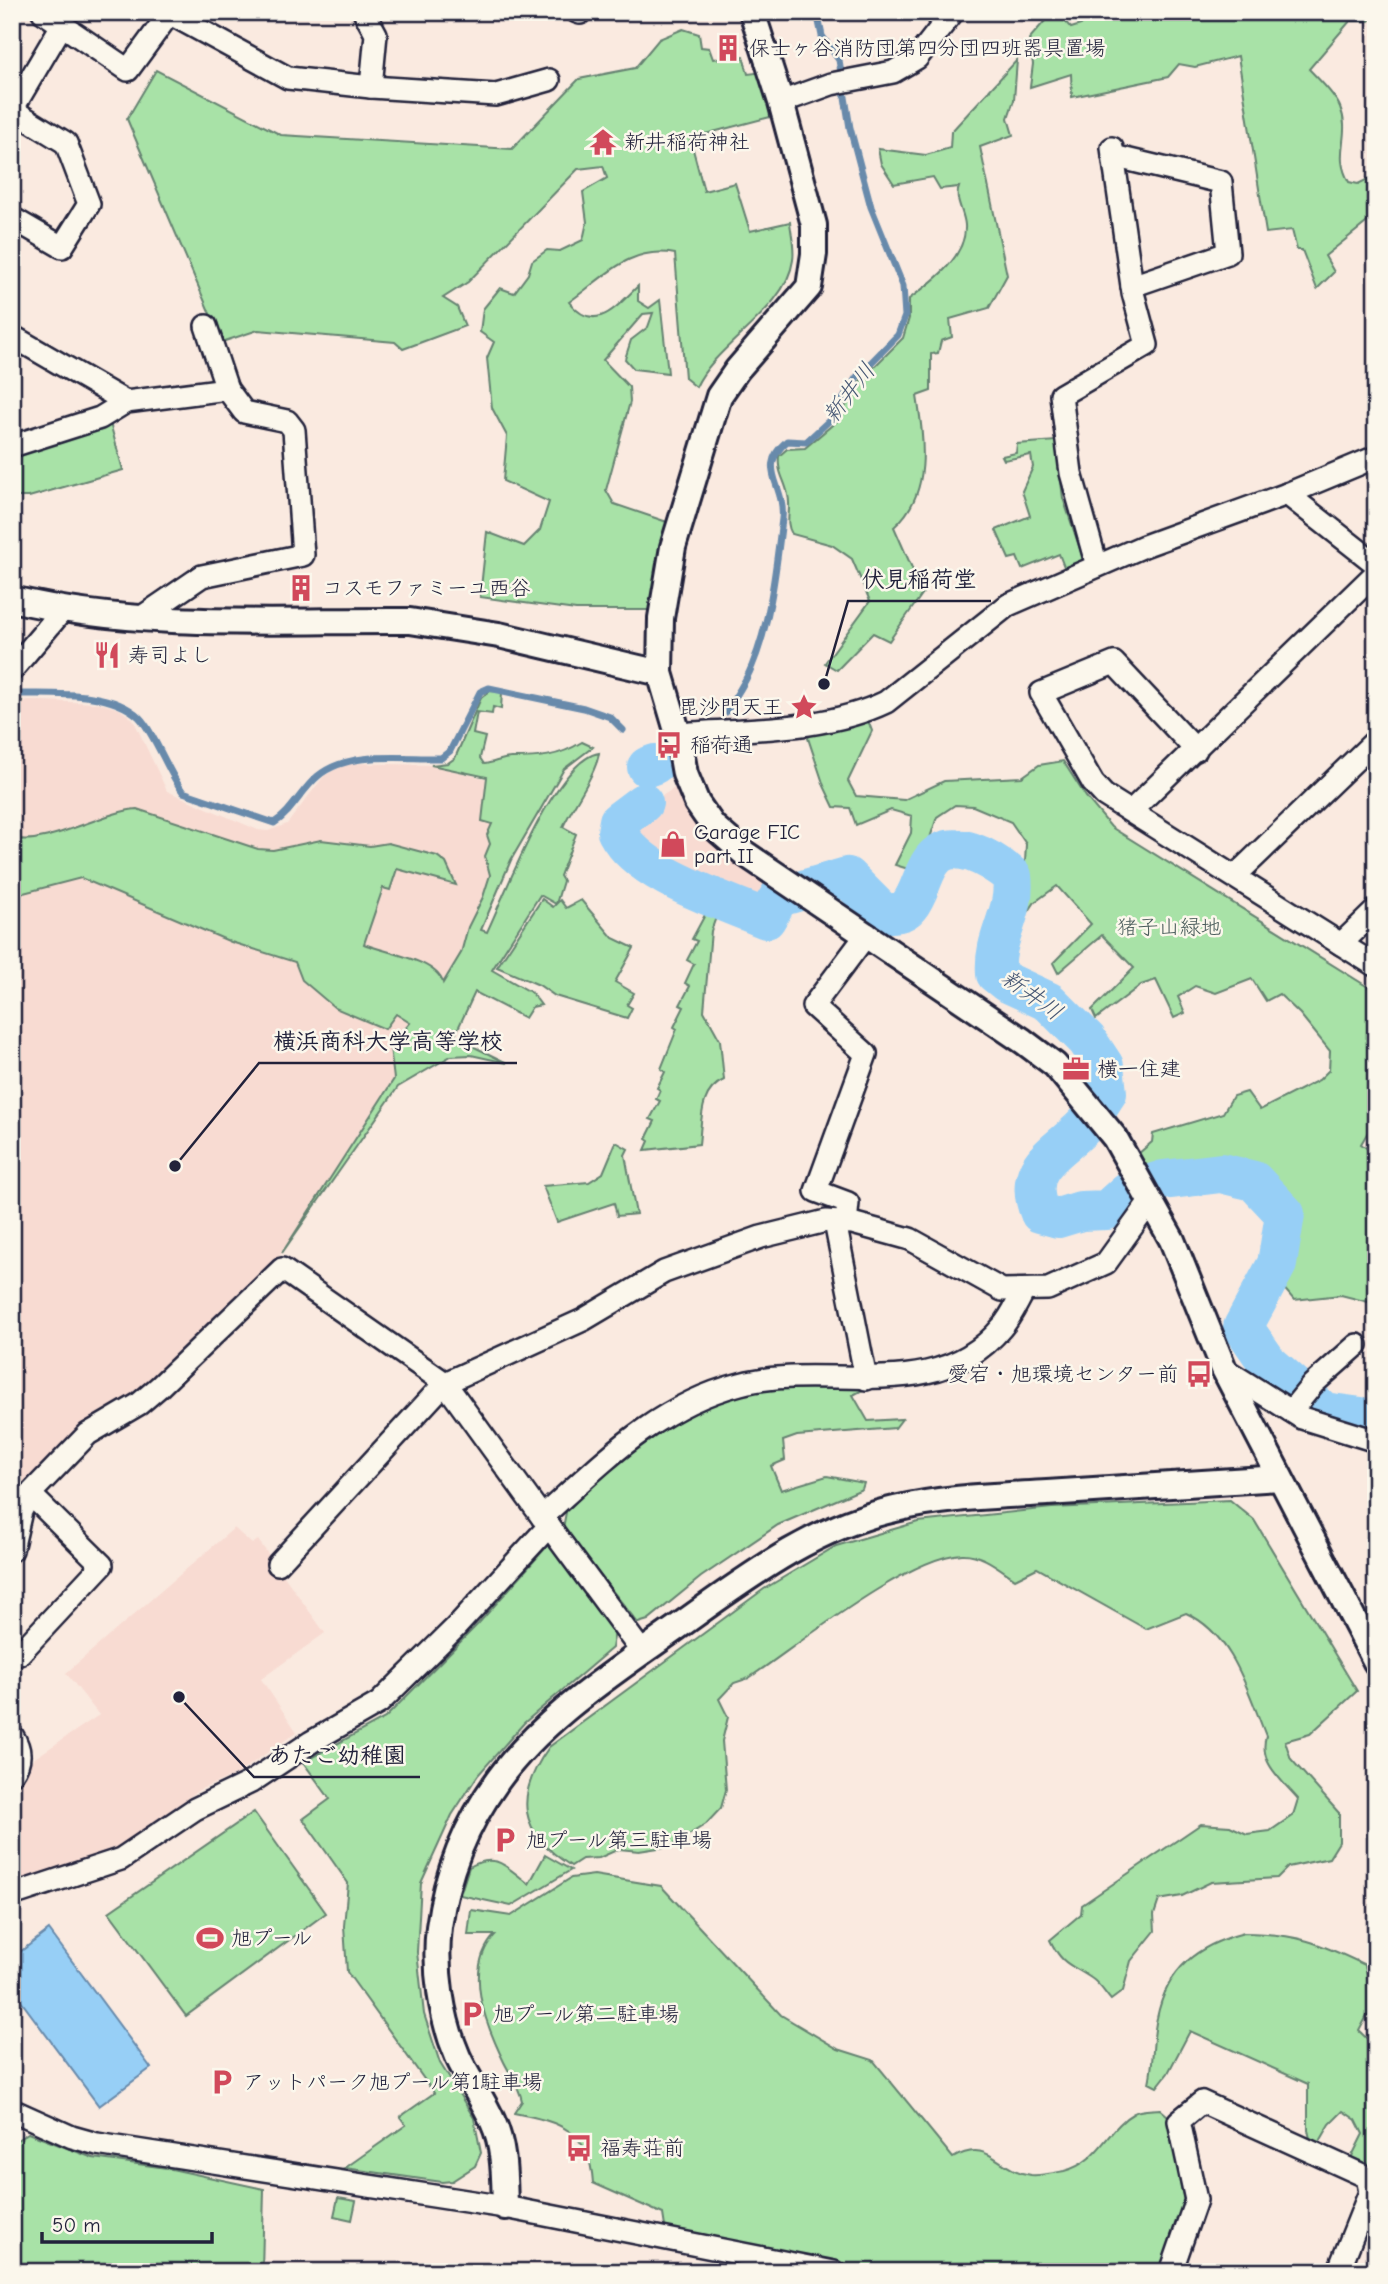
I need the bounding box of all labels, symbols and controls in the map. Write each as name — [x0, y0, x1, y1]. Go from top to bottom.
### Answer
building icon: 保士ヶ谷消防団第四分団四班器具置場 — [713, 33, 743, 63]
place label: 保士ヶ谷消防団第四分団四班器具置場 — [749, 36, 1106, 60]
temple icon: 新井稲荷神社 — [588, 127, 618, 157]
place label: 新井稲荷神社 — [624, 130, 750, 154]
water label: 新井川 — [817, 358, 881, 428]
callout: 伏見稲荷堂 — [848, 557, 991, 601]
text: 伏見稲荷堂 — [862, 566, 977, 593]
building icon: コスモファミーユ西谷 — [286, 573, 316, 603]
place label: コスモファミーユ西谷 — [322, 576, 531, 600]
restaurant icon: 寿司よし — [92, 640, 122, 670]
place label: 寿司よし — [128, 643, 212, 667]
place icon: 毘沙門天王 — [789, 692, 819, 722]
place label: 毘沙門天王 — [678, 695, 783, 719]
bus stop icon: 稲荷通 — [654, 730, 684, 760]
place label: 稲荷通 — [690, 733, 753, 757]
place label: Garage FIC part II — [694, 820, 800, 868]
shop icon: Garage FIC part II — [658, 829, 688, 859]
park label: 猪子山緑地 — [1117, 915, 1222, 939]
water label: 新井川 — [996, 964, 1068, 1026]
callout: 横浜商科大学高等学校 — [259, 1019, 517, 1063]
text: 横浜商科大学高等学校 — [273, 1028, 503, 1055]
office icon: 横一住建 — [1061, 1054, 1091, 1084]
place label: 横一住建 — [1097, 1057, 1181, 1081]
bus stop icon: 愛宕・旭環境センター前 — [1184, 1359, 1214, 1389]
place label: 愛宕・旭環境センター前 — [948, 1362, 1178, 1386]
callout: あたご幼稚園 — [254, 1733, 420, 1777]
text: あたご幼稚園 — [268, 1742, 406, 1769]
parking icon: 旭プール第三駐車場 — [490, 1825, 520, 1855]
place label: 旭プール第三駐車場 — [526, 1828, 712, 1852]
sports icon: 旭プール — [195, 1923, 225, 1953]
place label: 旭プール — [231, 1926, 312, 1950]
parking icon: 旭プール第二駐車場 — [457, 1999, 487, 2029]
place label: 旭プール第二駐車場 — [493, 2002, 679, 2026]
parking icon: アットパーク旭プール第1駐車場 — [207, 2067, 237, 2097]
place label: アットパーク旭プール第1駐車場 — [243, 2070, 543, 2094]
bus stop icon: 福寿荘前 — [564, 2133, 594, 2163]
place label: 福寿荘前 — [600, 2136, 684, 2160]
scale bar — [42, 2200, 212, 2244]
text: 50 m — [52, 2213, 101, 2237]

